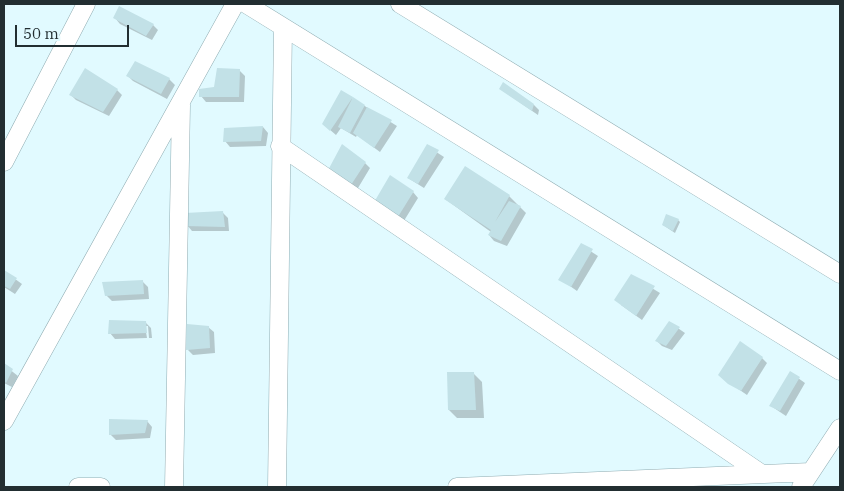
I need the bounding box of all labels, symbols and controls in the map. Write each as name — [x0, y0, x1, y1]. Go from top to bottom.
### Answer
scale bar — [18, 15, 131, 47]
text: 50 m — [23, 24, 59, 43]

